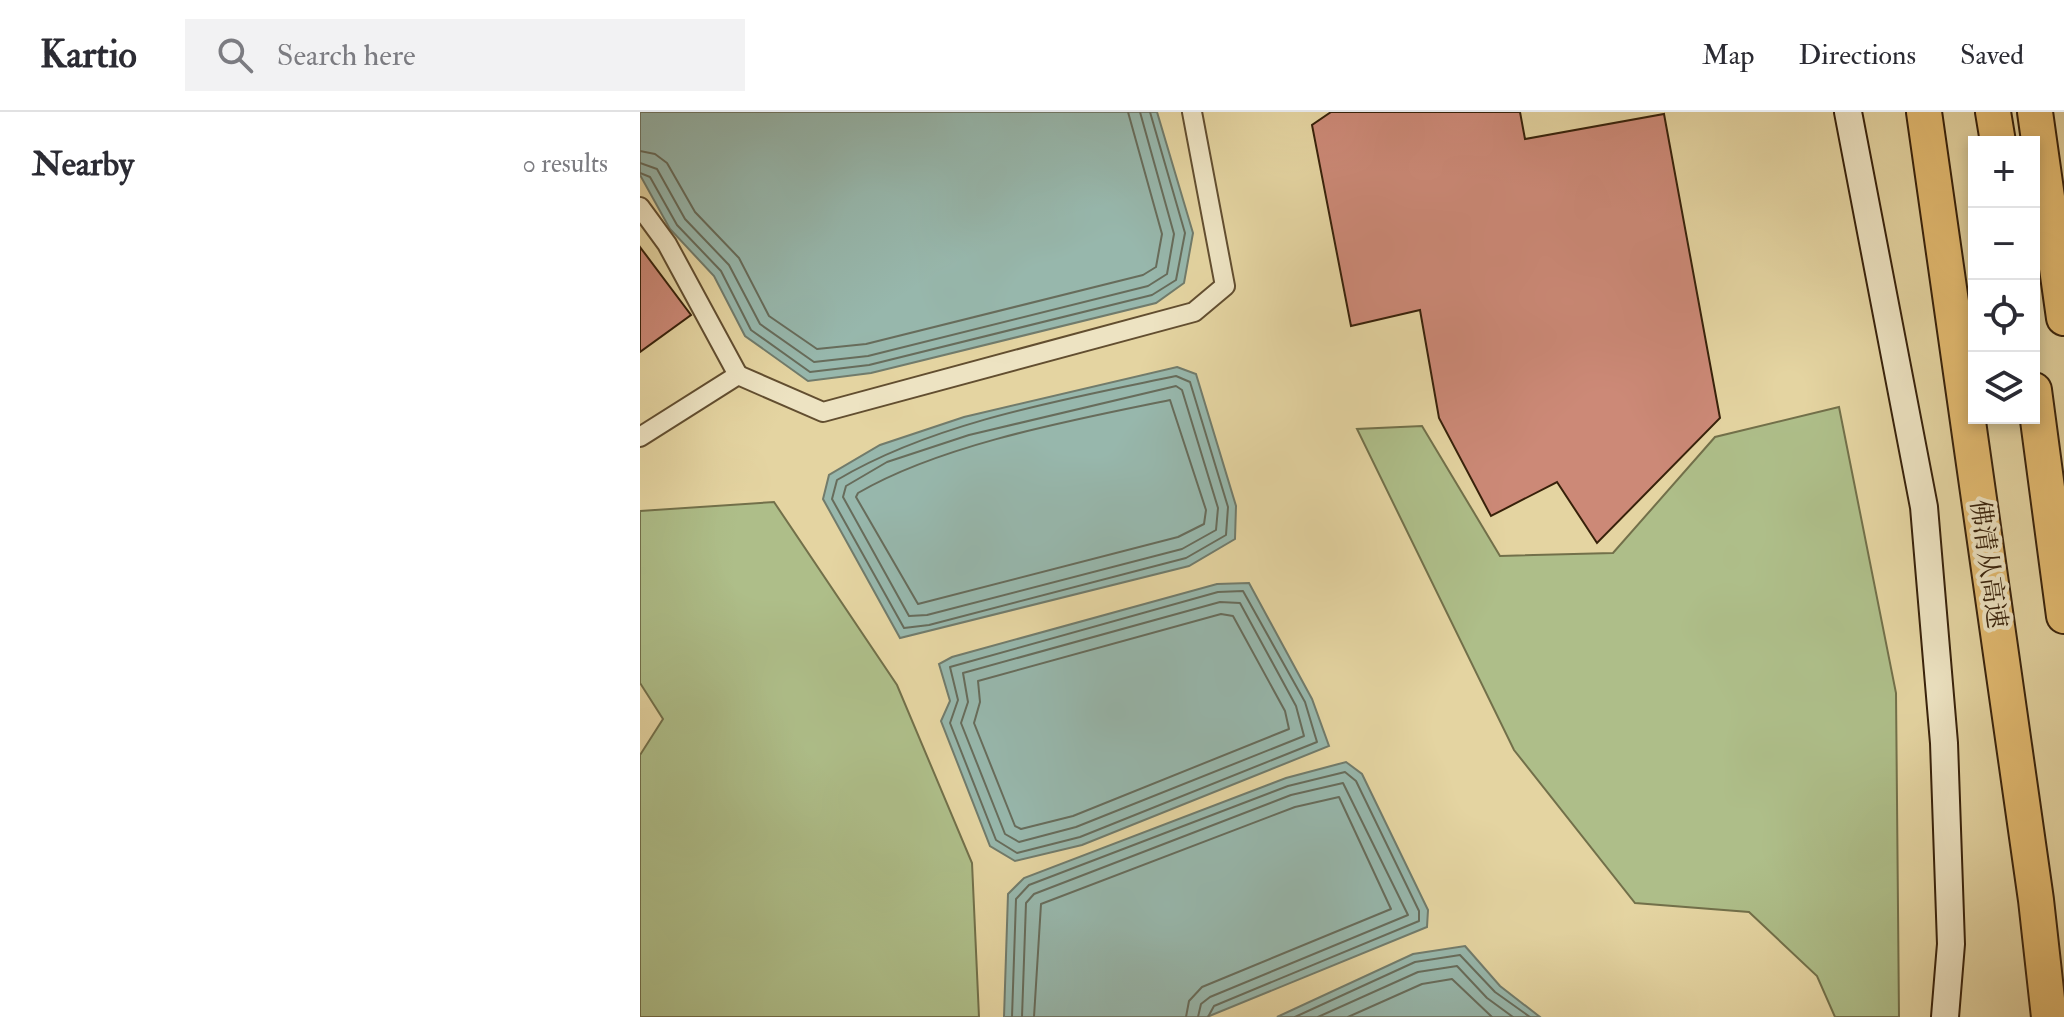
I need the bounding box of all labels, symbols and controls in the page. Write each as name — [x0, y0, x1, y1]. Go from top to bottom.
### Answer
search box — [185, 19, 745, 91]
text: Kartio — [40, 31, 137, 79]
icon: search — [213, 33, 257, 77]
text: Search here — [277, 37, 416, 74]
text: Map — [1702, 38, 1755, 73]
text: Directions — [1799, 38, 1916, 73]
text: Saved — [1960, 38, 2024, 73]
map controls — [1968, 136, 2040, 424]
button: + — [1968, 136, 2040, 208]
text: Nearby — [32, 143, 134, 186]
text: 0 results — [523, 148, 608, 180]
button: − — [1968, 208, 2040, 280]
button: locate — [1968, 280, 2040, 352]
button: layers — [1968, 352, 2040, 424]
street label: 佛清从高速 — [1963, 498, 2013, 631]

